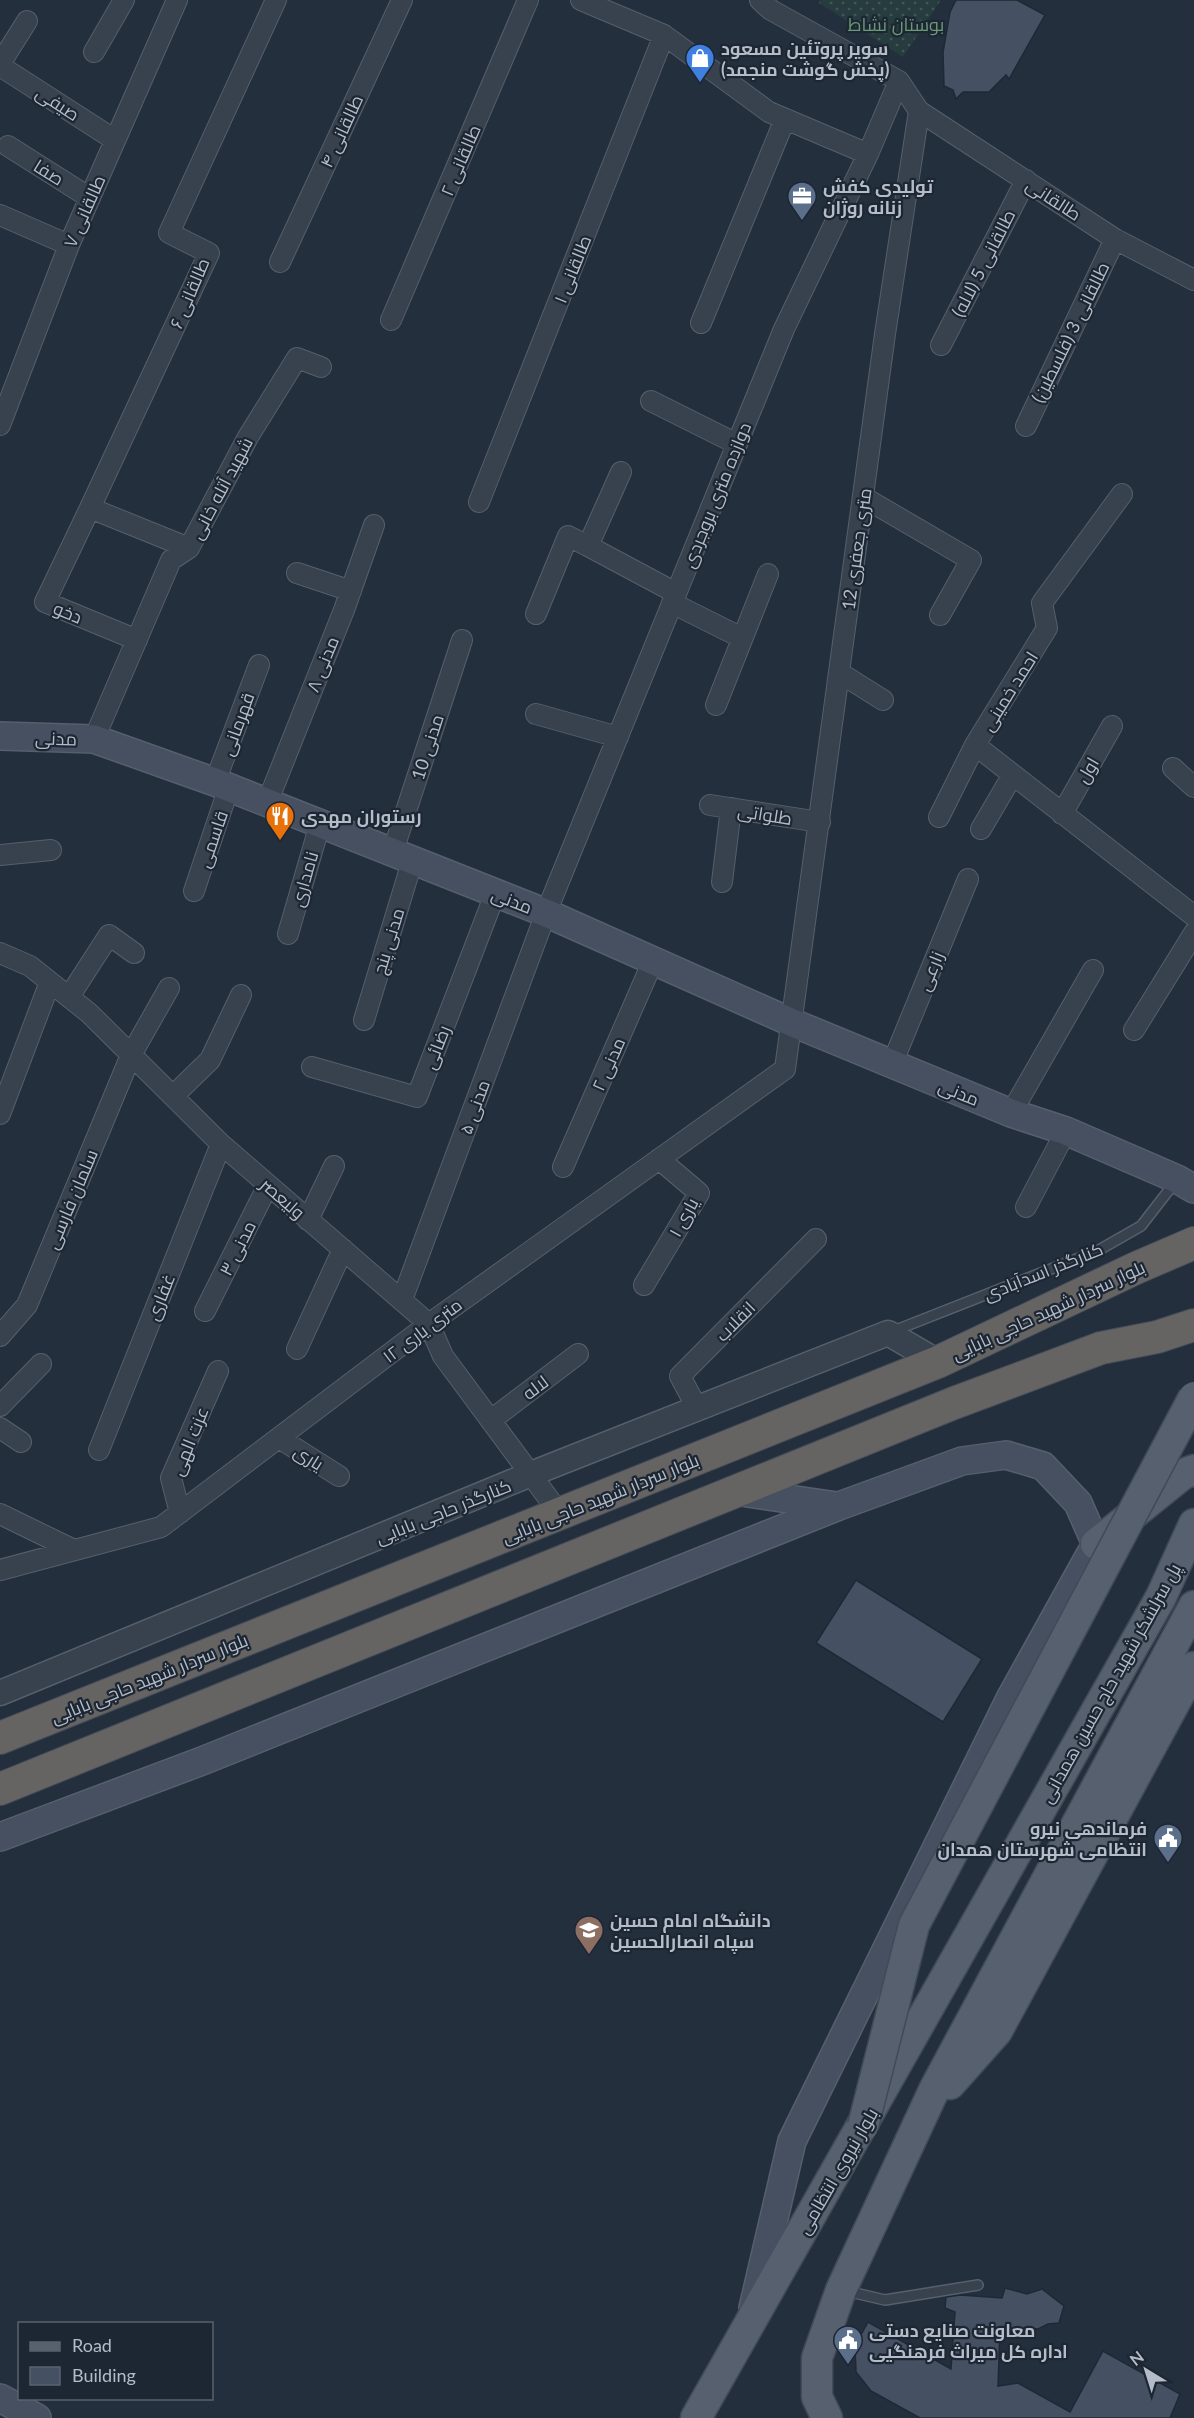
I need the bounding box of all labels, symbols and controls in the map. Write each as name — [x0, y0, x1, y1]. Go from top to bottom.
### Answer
park label: بوستان نشاط — [848, 13, 944, 36]
place label: سوپر پروتئین مسعود (پخش گوشت منجمد) — [721, 37, 890, 82]
shop icon: سوپر پروتئین مسعود (پخش گوشت منجمد) — [684, 42, 716, 84]
street label: صیفی — [32, 81, 84, 126]
street label: طالقانی ۴ — [315, 91, 368, 171]
street label: طالقانی ۲ — [435, 121, 486, 199]
street label: صفا — [30, 154, 68, 190]
street label: طالقانی ۷ — [58, 171, 111, 251]
street label: طالقانی — [1022, 173, 1086, 226]
place label: تولیدی کفش زنانه روژان — [823, 175, 933, 219]
office icon: تولیدی کفش زنانه روژان — [786, 180, 818, 222]
street label: طالقانی 5 (لاله) — [947, 206, 1020, 321]
street label: طالقانی ۱ — [548, 232, 596, 307]
street label: طالقانی ۶ — [164, 254, 215, 332]
street label: طالقانی 3 (فلسطین) — [1026, 258, 1114, 406]
street label: دوازده متری بروجردی — [677, 419, 756, 571]
street label: شهید آتله خانی — [185, 433, 258, 543]
street label: 12 متری جعفری — [837, 487, 876, 612]
street label: دخو — [50, 596, 86, 629]
street label: مدنی ۸ — [301, 633, 344, 695]
street label: احمد خمینی — [976, 647, 1043, 735]
street label: قهرمانی — [215, 689, 260, 759]
street label: مدنی 10 — [406, 712, 449, 783]
street label: مدنی — [35, 726, 77, 751]
street label: اول — [1071, 753, 1104, 788]
street label: طلواتی — [736, 799, 794, 830]
restaurant icon: رستوران مهدی — [264, 800, 296, 842]
place label: رستوران مهدی — [301, 805, 422, 828]
street label: قاسمی — [192, 807, 233, 871]
street label: نامداری — [286, 849, 323, 910]
street label: مدنی — [488, 882, 536, 919]
street label: مدنی پنج — [368, 905, 410, 977]
street label: زارعی — [912, 948, 949, 994]
street label: رضائی — [418, 1022, 455, 1073]
street label: مدنی ۲ — [587, 1034, 630, 1094]
street label: مدنی — [935, 1074, 983, 1111]
street label: مدنی ۵ — [454, 1077, 495, 1138]
street label: سلمان فارسی — [40, 1146, 103, 1253]
street label: ولیعصر — [255, 1172, 310, 1224]
street label: یاری ۱ — [663, 1194, 704, 1241]
street label: مدنی ۳ — [214, 1217, 261, 1280]
street label: کنارگذر اسدآبادی — [980, 1237, 1106, 1306]
street label: بلوار سردار شهید حاجی بابایی — [948, 1255, 1149, 1365]
street label: غفاری — [141, 1270, 180, 1324]
street label: ۱۲ متری یاری — [378, 1293, 467, 1368]
street label: انقلاب — [710, 1296, 760, 1346]
street label: لاله — [518, 1370, 552, 1404]
street label: عزت الهی — [165, 1403, 214, 1479]
street label: یاری — [290, 1439, 328, 1475]
street label: بلوار سردار شهید حاجی بابایی — [498, 1448, 702, 1549]
street label: کنارگذر حاجی بابایی — [372, 1474, 514, 1549]
street label: پل سرلشکر شهید حاج حسین همدانی — [1035, 1559, 1187, 1808]
street label: بلوار سردار شهید حاجی بابایی — [47, 1628, 251, 1729]
place label: فرماندهی نیرو انتظامی شهرستان همدان — [937, 1817, 1147, 1861]
public building icon: فرماندهی نیرو انتظامی شهرستان همدان — [1152, 1822, 1184, 1864]
place label: دانشگاه امام حسین سپاه انصارالحسین — [610, 1909, 771, 1954]
school or university icon: دانشگاه امام حسین سپاه انصارالحسین — [573, 1914, 605, 1956]
street label: بلوار نیروی انتظامی — [792, 2104, 883, 2239]
place label: معاونت صنایع دستی اداره کل میراث فرهنگیی — [869, 2319, 1068, 2363]
legend — [18, 2322, 213, 2400]
public building icon: معاونت صنایع دستی اداره کل میراث فرهنگیی — [832, 2324, 864, 2366]
text: Road — [72, 2334, 112, 2356]
north arrow — [1116, 2340, 1176, 2400]
text: N — [1126, 2347, 1147, 2369]
text: Building — [72, 2364, 136, 2386]

